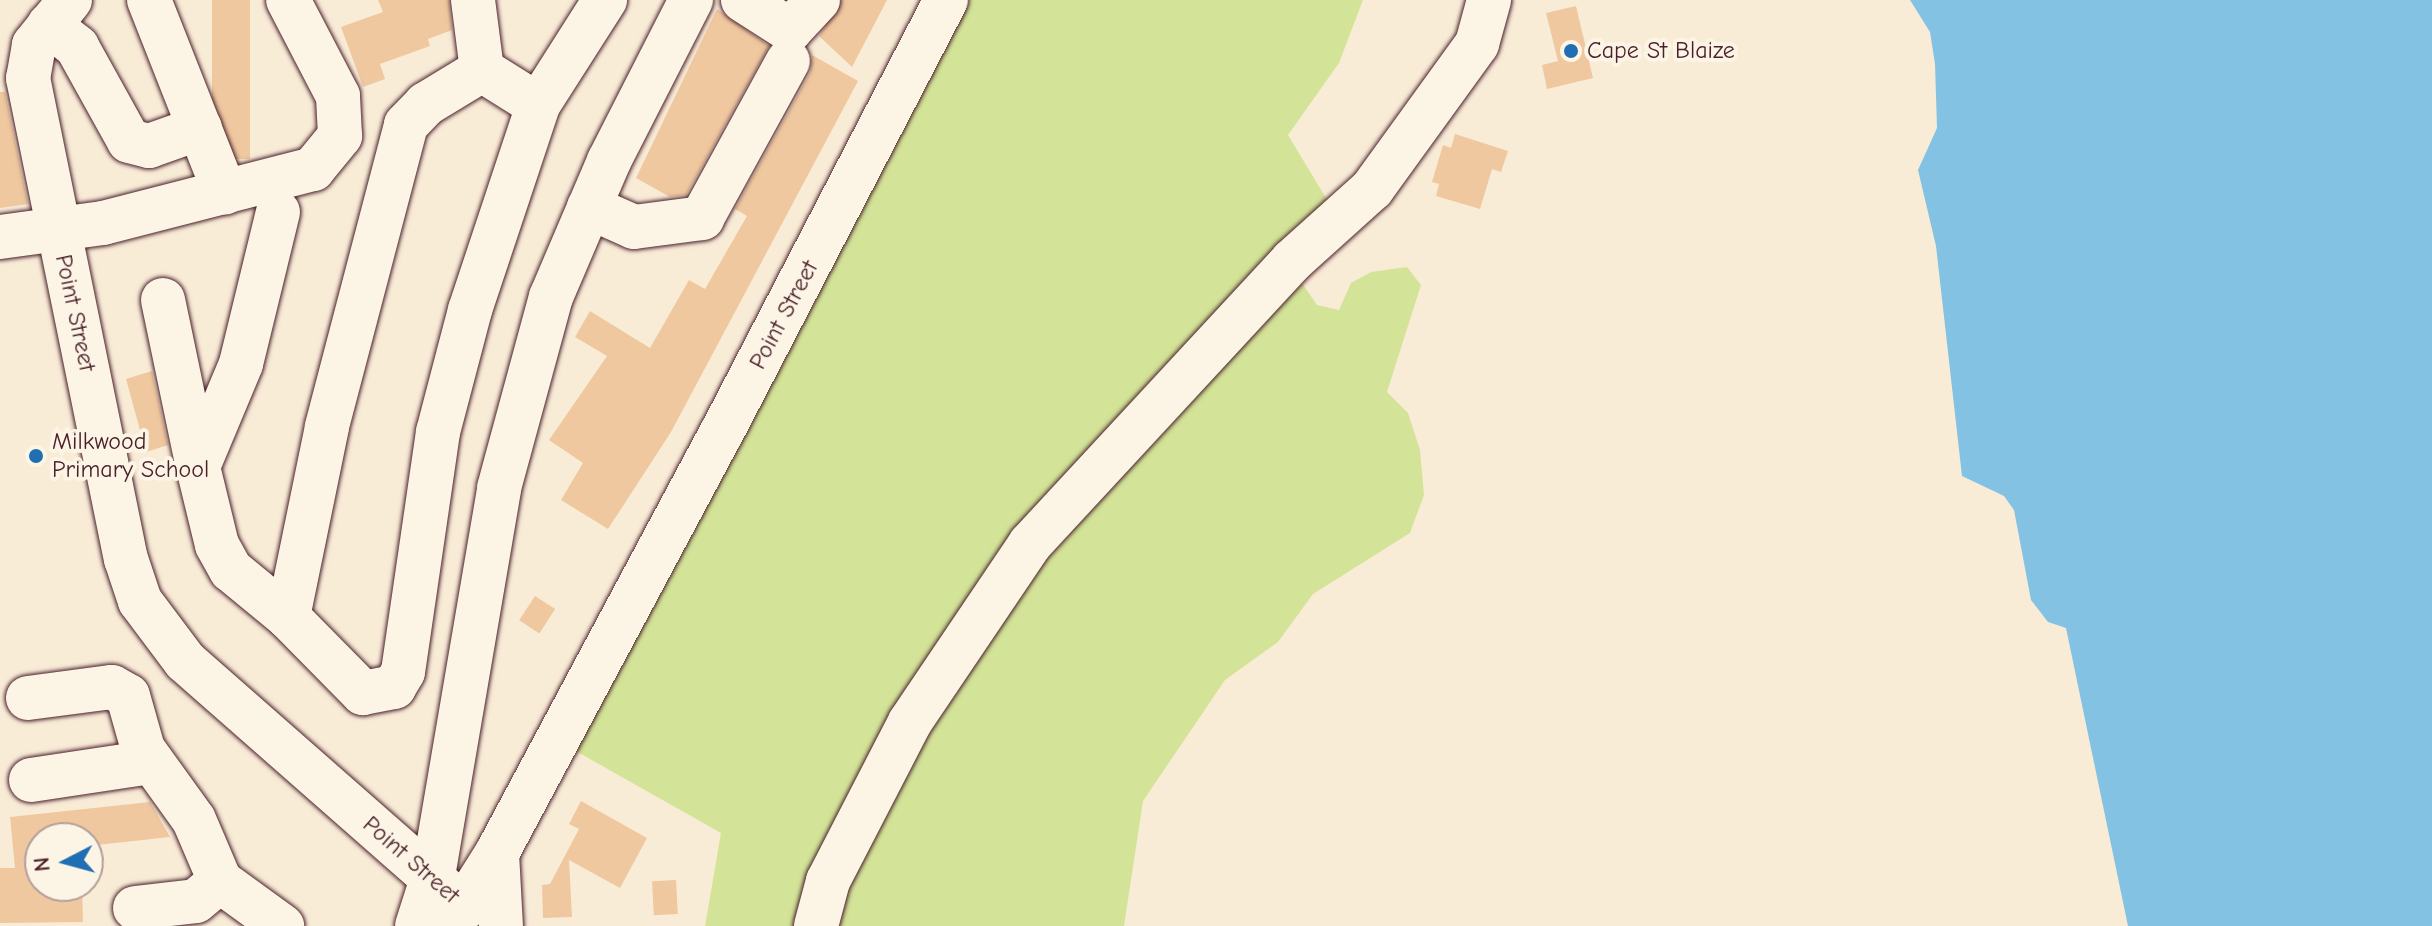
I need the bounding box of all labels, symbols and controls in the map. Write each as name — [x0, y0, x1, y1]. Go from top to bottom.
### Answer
place label: Cape St Blaize — [1587, 37, 1735, 65]
marker: Cape St Blaize — [1562, 42, 1580, 60]
street label: Point Street — [49, 252, 101, 374]
street label: Point Street — [743, 256, 825, 374]
place label: Milkwood Primary School — [52, 428, 209, 484]
marker: Milkwood Primary School — [27, 447, 45, 465]
street label: Point Street — [357, 810, 465, 910]
north arrow — [24, 822, 104, 902]
text: N — [28, 856, 56, 873]

